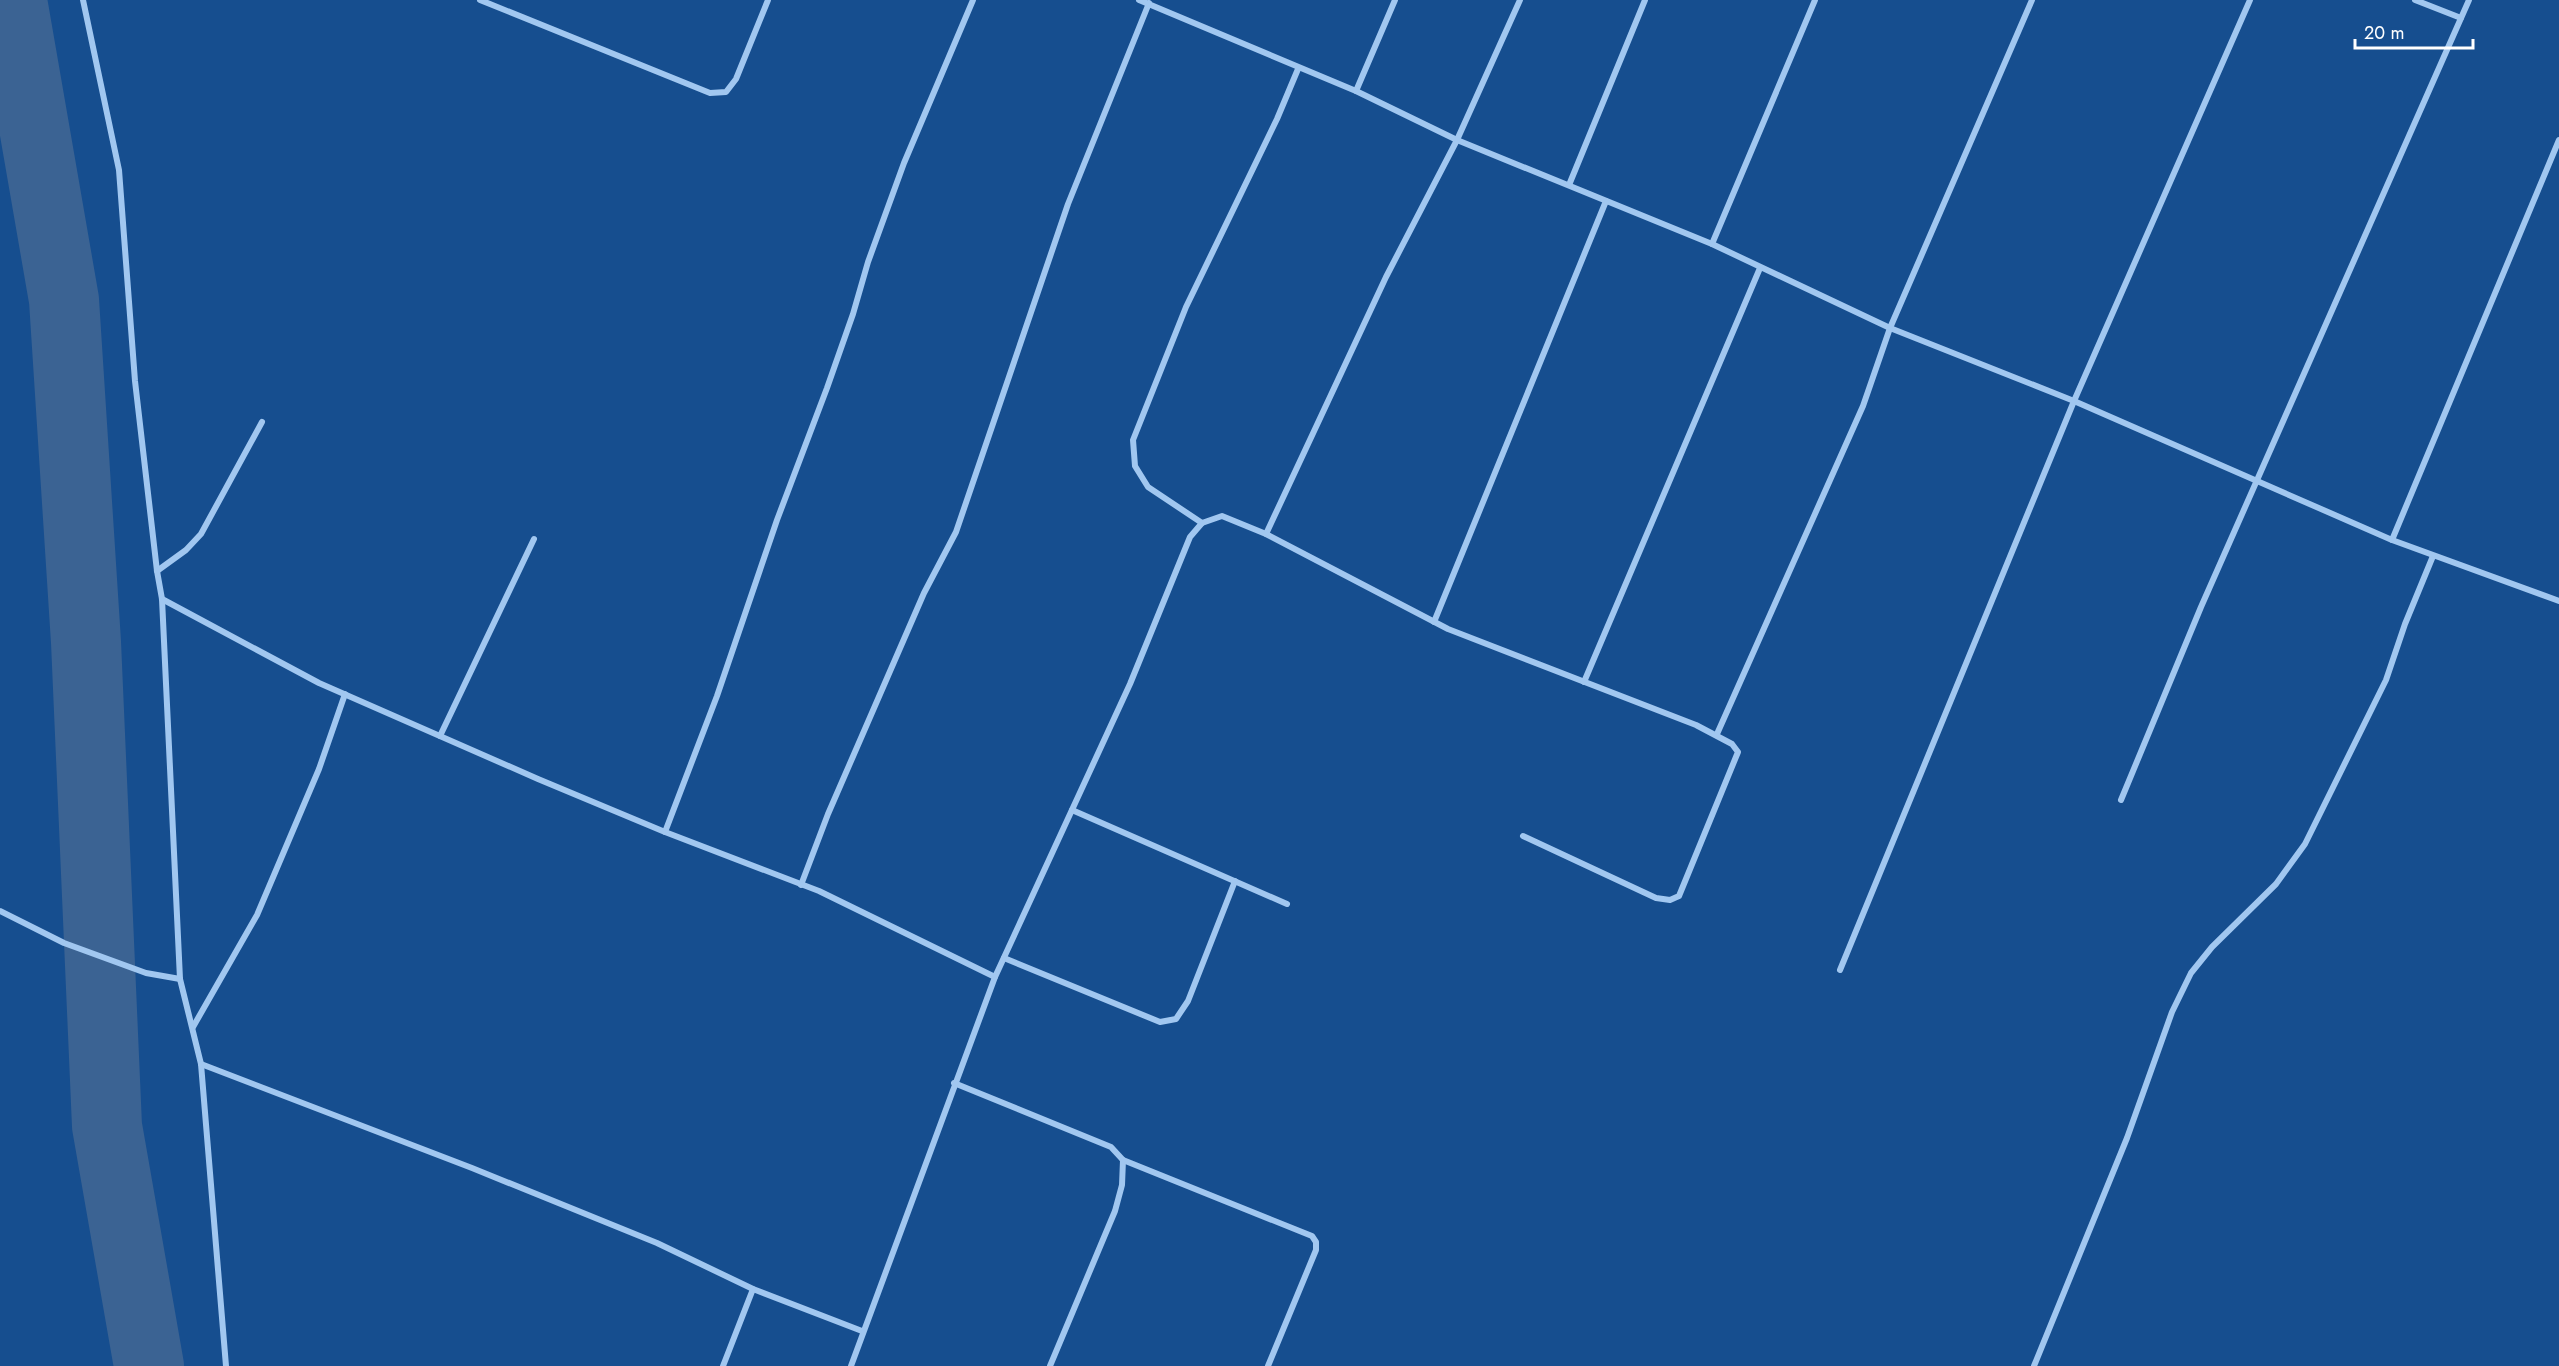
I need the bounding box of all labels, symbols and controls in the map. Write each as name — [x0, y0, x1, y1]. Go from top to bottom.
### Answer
scale bar — [2355, 12, 2474, 50]
text: 20 m — [2364, 20, 2404, 46]

